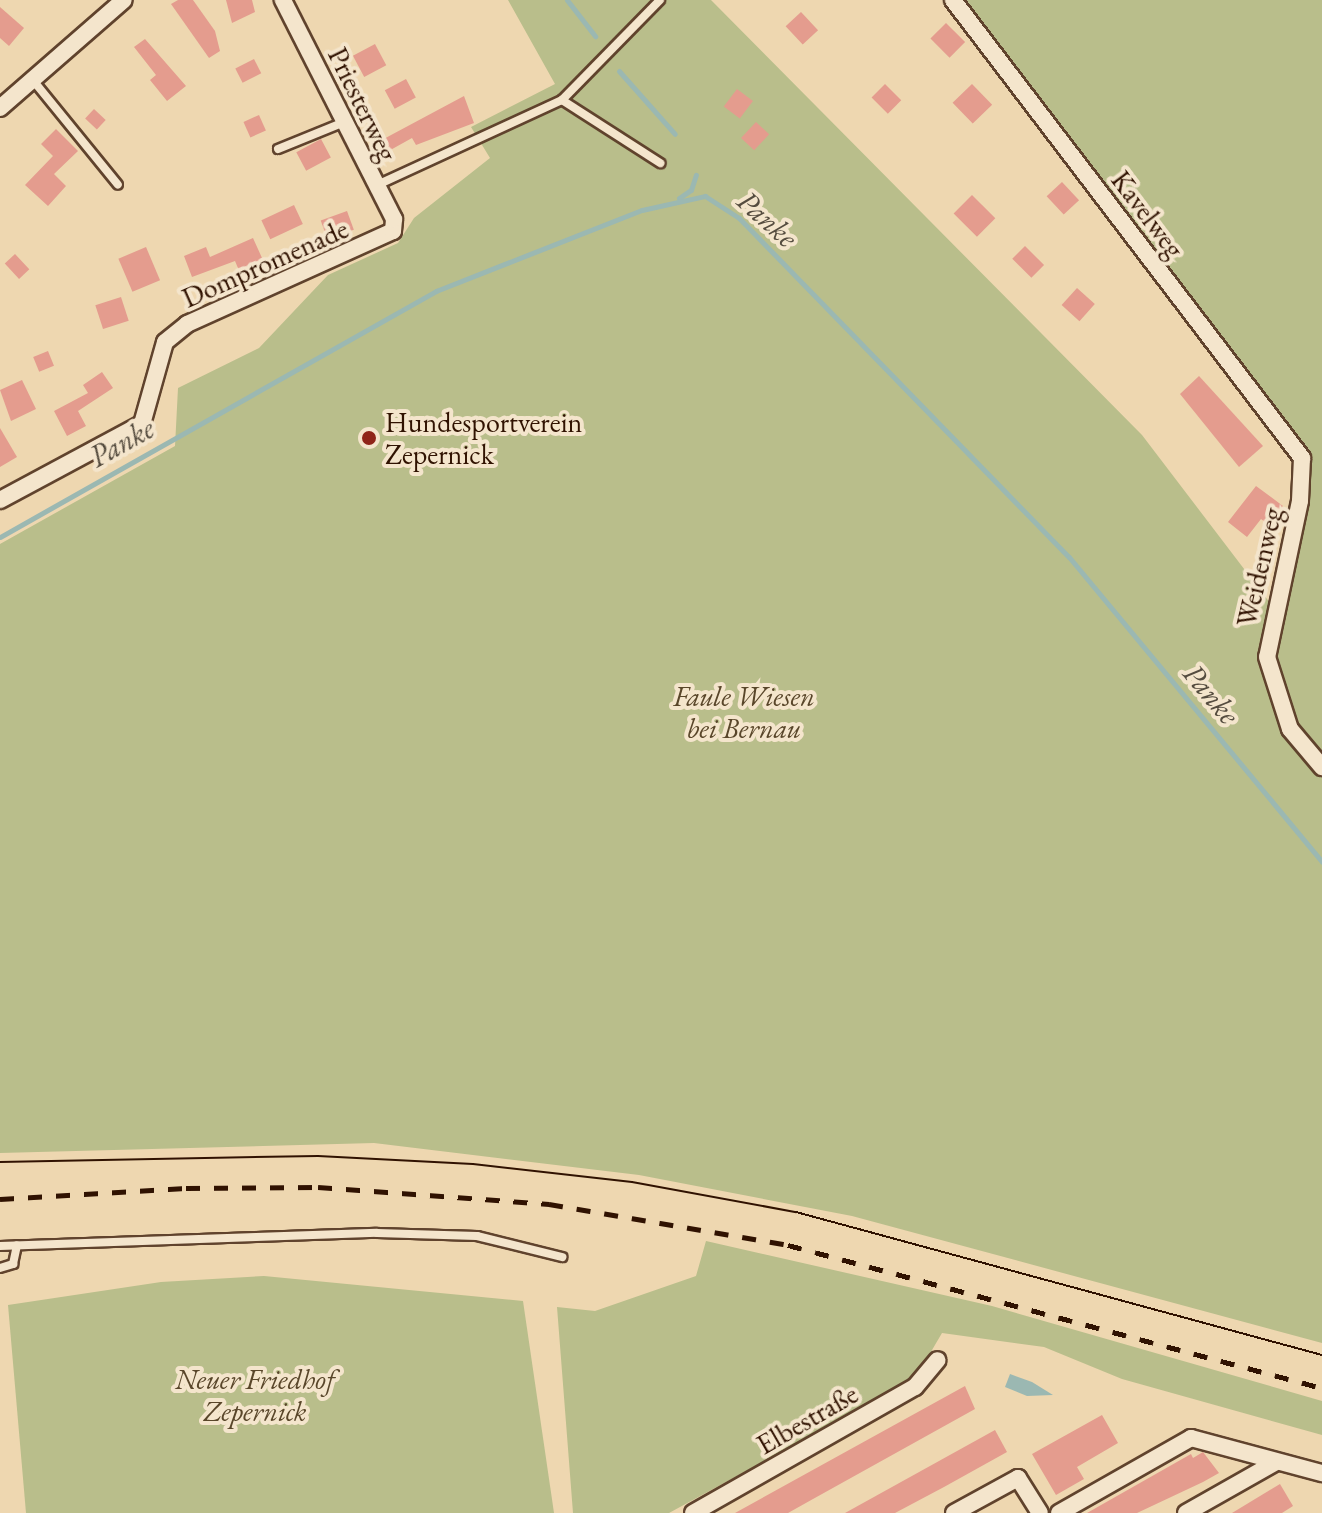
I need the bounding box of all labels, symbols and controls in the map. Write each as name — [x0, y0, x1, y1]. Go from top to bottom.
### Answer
street label: Priesterweg — [321, 42, 405, 166]
street label: Kavelweg — [1104, 164, 1192, 264]
water label: Panke — [729, 183, 805, 255]
street label: Dompromenade — [177, 211, 353, 315]
place label: Hundesportverein Zepernick — [385, 405, 582, 471]
water label: Panke — [83, 411, 161, 475]
marker: Hundesportverein Zepernick — [360, 429, 378, 447]
street label: Weidenweg — [1229, 504, 1289, 630]
water label: Panke — [1175, 656, 1247, 732]
park label: Faule Wiesen bei Bernau — [673, 679, 815, 745]
park label: Neuer Friedhof Zepernick — [175, 1362, 335, 1428]
street label: Elbestraße — [750, 1377, 864, 1461]

